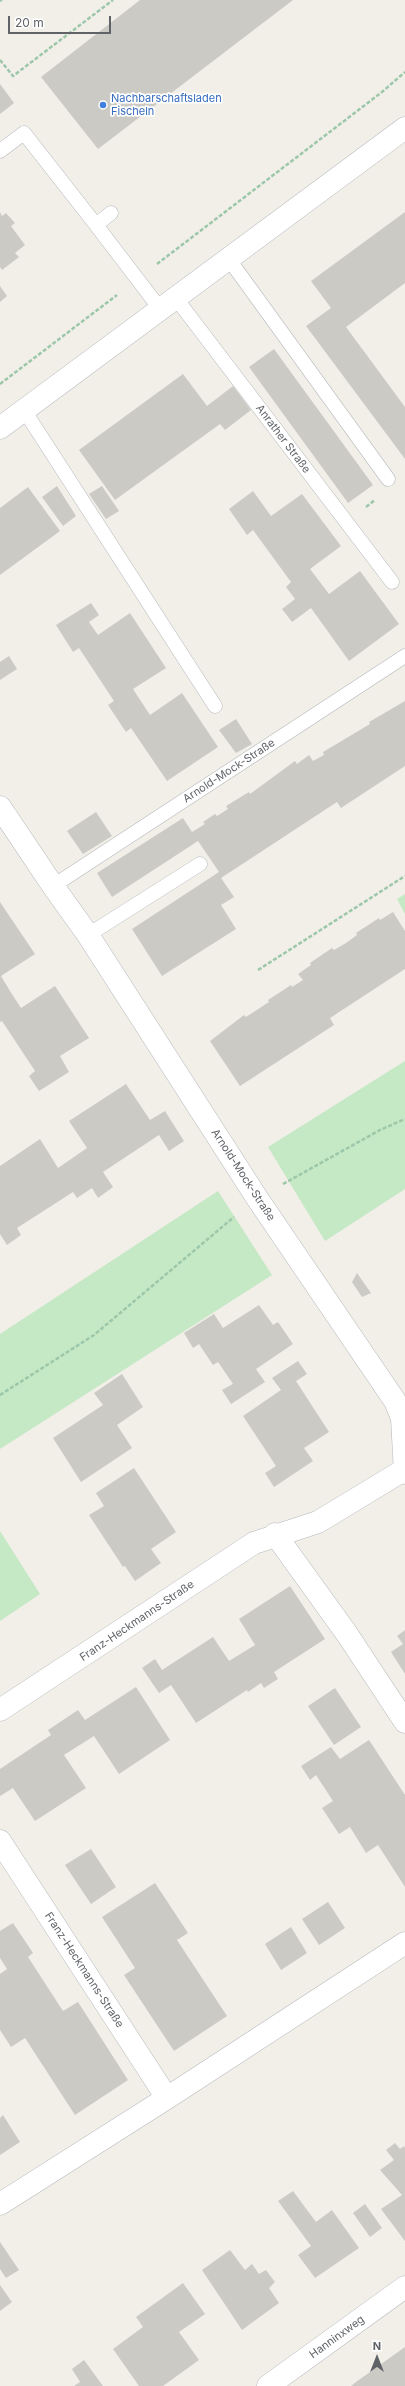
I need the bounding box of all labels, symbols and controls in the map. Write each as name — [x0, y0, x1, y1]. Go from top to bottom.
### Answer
scale bar — [10, 8, 113, 34]
text: 20 m — [15, 15, 44, 30]
place label: Nachbarschaftsladen Fischeln — [111, 92, 222, 118]
marker: Nachbarschaftsladen Fischeln — [98, 100, 108, 110]
street label: Anrather Straße — [253, 402, 313, 476]
street label: Arnold-Mock-Straße — [181, 736, 277, 806]
street label: Arnold-Mock-Straße — [208, 1127, 278, 1223]
street label: Franz-Heckmanns-Straße — [77, 1578, 197, 1664]
street label: Franz-Heckmanns-Straße — [42, 1910, 126, 2030]
street label: Hanninxweg — [307, 2313, 367, 2361]
north arrow — [357, 2338, 397, 2378]
text: N — [373, 2339, 381, 2353]

